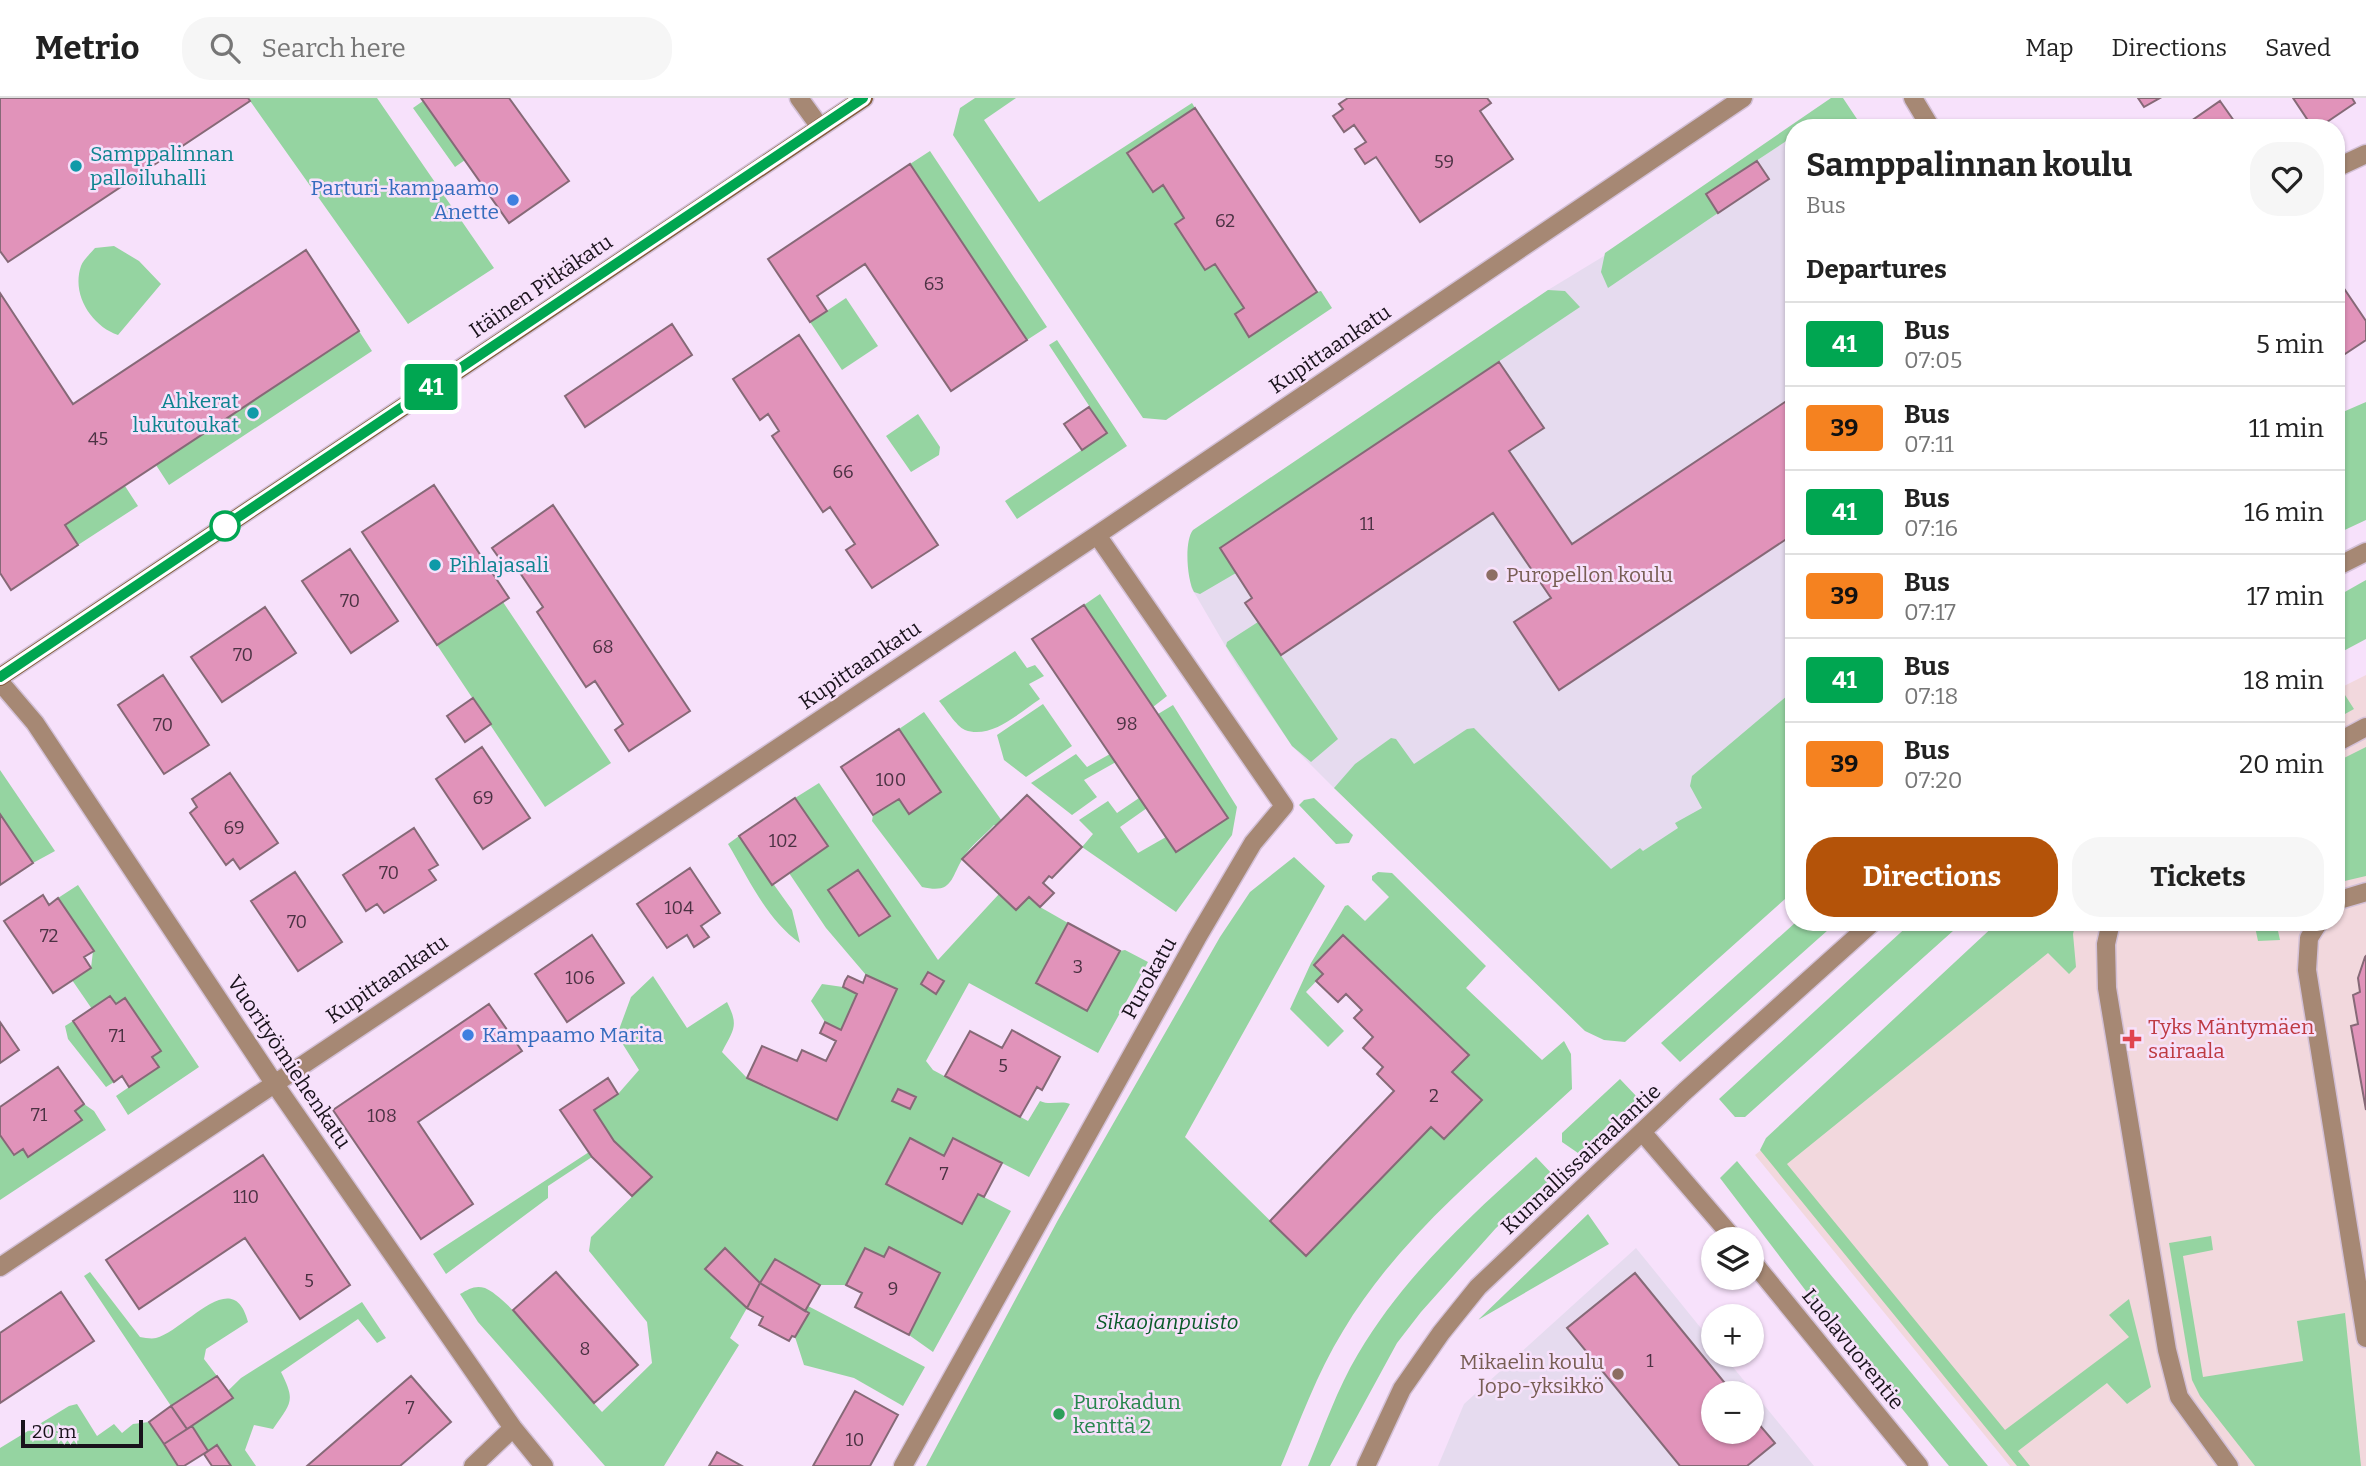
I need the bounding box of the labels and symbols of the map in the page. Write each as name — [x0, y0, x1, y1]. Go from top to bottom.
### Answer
place label: Samppalinnan palloiluhalli — [90, 141, 234, 191]
house number: 59 — [1434, 151, 1454, 173]
marker: Samppalinnan palloiluhalli — [68, 158, 84, 174]
place label: Parturi-kampaamo Anette — [310, 175, 499, 225]
marker: Parturi-kampaamo Anette — [505, 192, 521, 208]
house number: 62 — [1215, 210, 1235, 232]
street label: Itäinen Pitkäkatu — [464, 229, 618, 343]
house number: 63 — [924, 273, 944, 295]
street label: Kupittaankatu — [1264, 299, 1396, 399]
line badge: 41 — [400, 364, 462, 410]
place label: Ahkerat lukutoukat — [132, 388, 239, 438]
marker: Ahkerat lukutoukat — [245, 405, 261, 421]
house number: 45 — [88, 428, 108, 450]
house number: 66 — [832, 461, 854, 483]
unlabelled marker — [210, 511, 240, 541]
house number: 11 — [1360, 513, 1375, 535]
place label: Pihlajasali — [449, 552, 549, 578]
marker: Pihlajasali — [427, 557, 443, 573]
place label: Puropellon koulu — [1506, 562, 1673, 588]
marker: Puropellon koulu — [1484, 567, 1500, 583]
house number: 70 — [340, 590, 360, 612]
street label: Kupittaankatu — [794, 615, 926, 715]
house number: 68 — [592, 636, 614, 658]
house number: 70 — [233, 644, 253, 666]
house number: 98 — [1116, 713, 1138, 735]
house number: 70 — [153, 714, 173, 736]
house number: 100 — [876, 769, 906, 791]
house number: 69 — [472, 787, 494, 809]
house number: 69 — [223, 817, 245, 839]
house number: 102 — [769, 830, 797, 852]
house number: 70 — [379, 862, 399, 884]
house number: 104 — [664, 897, 694, 919]
house number: 70 — [287, 911, 307, 933]
house number: 72 — [40, 925, 58, 947]
street label: Kupittaankatu — [321, 929, 453, 1029]
street label: Purokatu — [1116, 933, 1182, 1023]
house number: 3 — [1073, 956, 1083, 978]
house number: 106 — [565, 967, 595, 989]
street label: Vuorityömiehenkatu — [221, 971, 357, 1153]
place label: Tyks Mäntymäen sairaala — [2148, 1014, 2314, 1064]
place label: Kampaamo Marita — [482, 1022, 664, 1048]
house number: 71 — [109, 1025, 126, 1047]
marker: Kampaamo Marita — [460, 1027, 476, 1043]
marker: Tyks Mäntymäen sairaala — [2122, 1029, 2142, 1049]
house number: 5 — [998, 1055, 1008, 1077]
street label: Kunnallissairaalantie — [1496, 1078, 1666, 1240]
house number: 2 — [1429, 1085, 1439, 1107]
house number: 71 — [31, 1104, 48, 1126]
house number: 108 — [367, 1105, 397, 1127]
house number: 7 — [939, 1163, 949, 1185]
house number: 110 — [233, 1186, 259, 1208]
house number: 5 — [304, 1270, 314, 1292]
house number: 9 — [888, 1278, 898, 1300]
street label: Luolavuorentie — [1796, 1283, 1910, 1415]
park label: Sikaojanpuisto — [1096, 1309, 1238, 1335]
house number: 8 — [580, 1338, 590, 1360]
place label: Mikaelin koulu Jopo-yksikkö — [1460, 1349, 1604, 1399]
house number: 1 — [1646, 1350, 1654, 1372]
marker: Mikaelin koulu Jopo-yksikkö — [1610, 1366, 1626, 1382]
place label: Purokadun kenttä 2 — [1073, 1389, 1181, 1439]
house number: 7 — [405, 1397, 415, 1419]
marker: Purokadun kenttä 2 — [1051, 1406, 1067, 1422]
scale bar — [21, 1417, 144, 1449]
house number: 10 — [846, 1429, 864, 1451]

